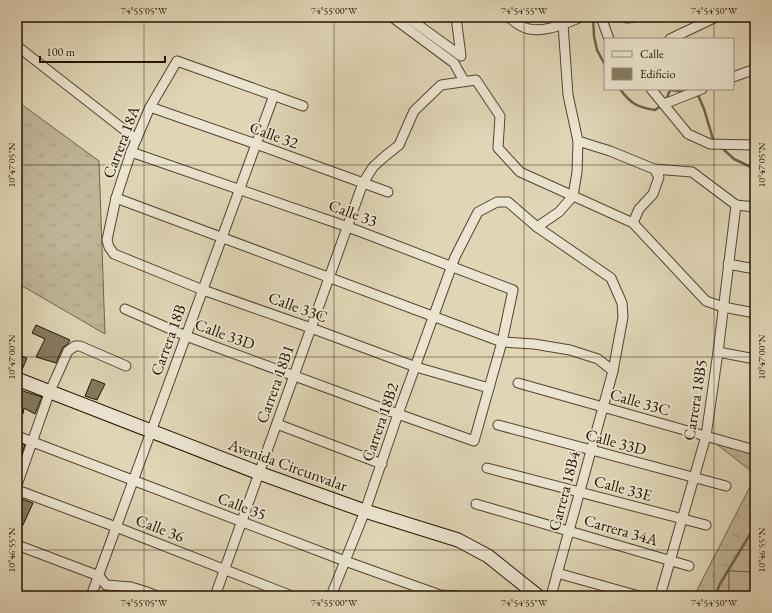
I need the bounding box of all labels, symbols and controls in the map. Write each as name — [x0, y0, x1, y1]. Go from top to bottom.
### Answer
text: 74°55'05"W — [121, 4, 168, 17]
text: 74°55'00"W — [311, 4, 358, 17]
text: 74°54'55"W — [501, 4, 548, 17]
text: 74°54'50"W — [691, 4, 738, 17]
scale bar — [40, 38, 165, 64]
legend — [604, 38, 734, 90]
text: 100 m — [46, 44, 76, 60]
text: Calle — [640, 46, 664, 62]
text: Edificio — [640, 66, 676, 82]
street label: Carrera 18A — [98, 102, 145, 181]
street label: Calle 32 — [247, 117, 301, 154]
text: 10°47'05"N — [5, 142, 18, 187]
text: 10°47'05"N — [755, 142, 768, 187]
street label: Calle 33 — [326, 195, 380, 232]
street label: Calle 33C — [265, 287, 331, 327]
street label: Carrera 18B — [145, 301, 191, 379]
street label: Calle 33D — [192, 313, 258, 355]
text: 10°47'00"N — [5, 334, 18, 379]
text: 10°47'00"N — [755, 334, 768, 379]
street label: Carrera 18B1 — [251, 342, 299, 426]
street label: Carrera 18B5 — [678, 358, 712, 442]
street label: Carrera 18B2 — [357, 380, 403, 464]
street label: Calle 33C — [608, 383, 672, 421]
street label: Calle 33D — [583, 424, 649, 460]
street label: Avenida Circunvalar — [225, 433, 351, 496]
street label: Carrera 18B4 — [543, 448, 585, 533]
street label: Calle 33E — [592, 470, 654, 506]
street label: Calle 35 — [215, 487, 269, 525]
street label: Calle 36 — [133, 509, 188, 547]
street label: Carrera 34A — [582, 509, 661, 551]
text: 10°46'55"N — [5, 527, 18, 572]
text: 10°46'55"N — [755, 527, 768, 572]
text: 74°55'05"W — [121, 596, 168, 609]
text: 74°55'00"W — [311, 596, 358, 609]
text: 74°54'55"W — [501, 596, 548, 609]
text: 74°54'50"W — [691, 596, 738, 609]

